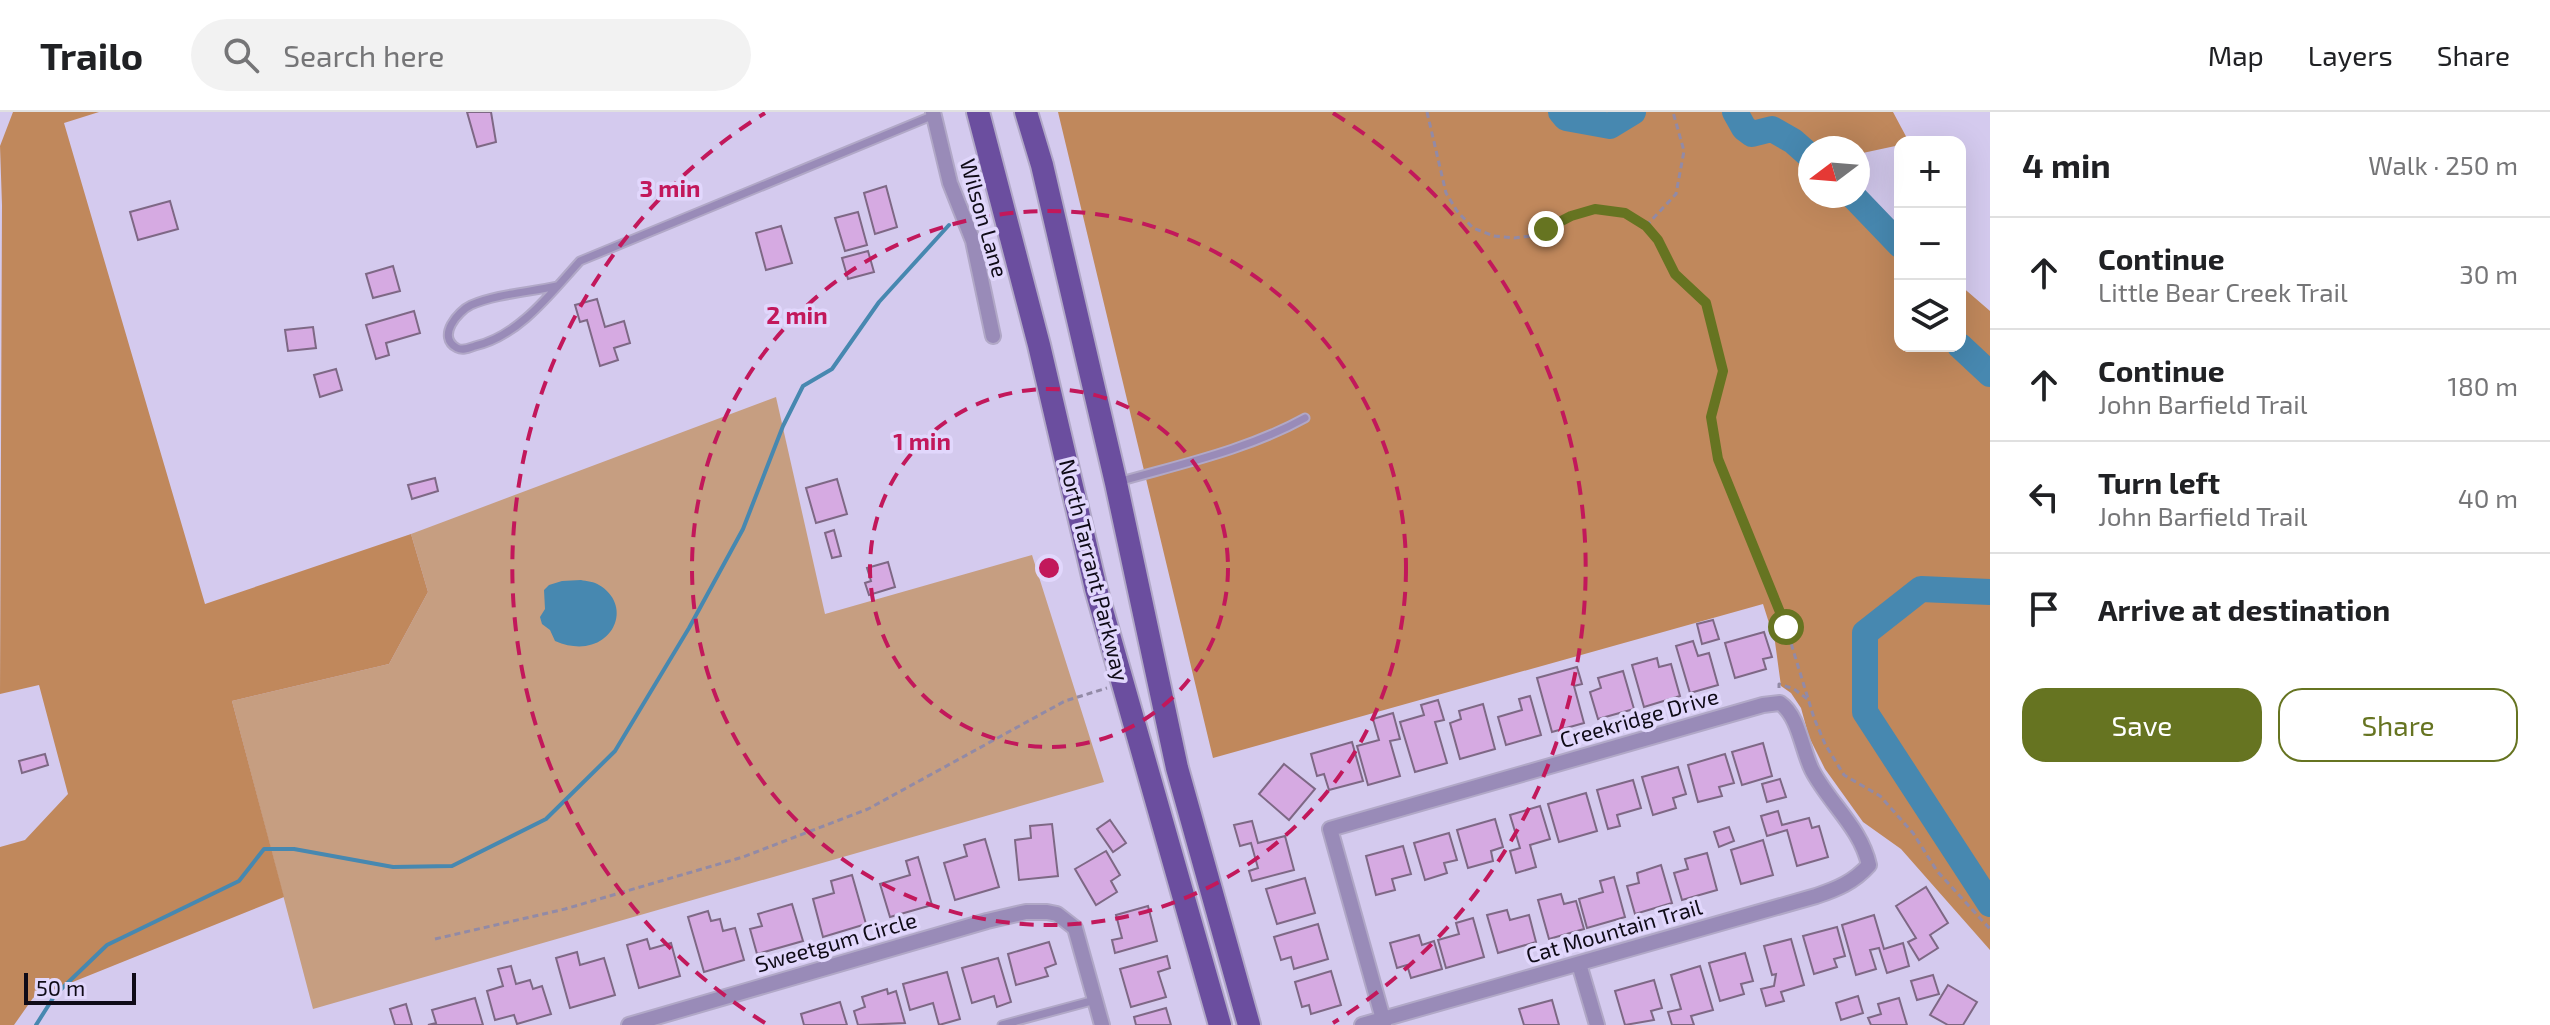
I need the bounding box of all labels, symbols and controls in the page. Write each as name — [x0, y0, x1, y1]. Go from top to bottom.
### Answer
search box — [191, 19, 751, 91]
text: Trailo — [40, 32, 143, 78]
icon: search — [219, 33, 263, 77]
text: Search here — [283, 37, 444, 73]
text: Map — [2208, 38, 2264, 72]
text: Layers — [2308, 38, 2393, 72]
text: Share — [2437, 38, 2510, 72]
north arrow — [1798, 136, 1870, 208]
map controls — [1894, 136, 1966, 352]
button: + — [1894, 136, 1966, 208]
text: 4 min — [2022, 144, 2111, 185]
text: Walk · 250 m — [2368, 149, 2518, 180]
street label: Wilson Lane — [956, 155, 1014, 280]
text: 3 min — [640, 173, 700, 202]
button: − — [1894, 208, 1966, 280]
route end — [1528, 211, 1564, 247]
text: Continue — [2098, 240, 2225, 276]
icon: ahead — [2022, 251, 2066, 295]
text: 30 m — [2459, 258, 2518, 289]
text: Little Bear Creek Trail — [2098, 276, 2348, 307]
button: layers — [1894, 280, 1966, 352]
text: 2 min — [766, 300, 828, 329]
text: Continue — [2098, 352, 2225, 388]
icon: ahead — [2022, 363, 2066, 407]
text: 180 m — [2448, 370, 2518, 401]
text: John Barfield Trail — [2098, 388, 2308, 419]
text: 1 min — [893, 426, 951, 455]
street label: North Tarrant Parkway — [1055, 456, 1135, 684]
text: Turn left — [2098, 464, 2220, 500]
icon: left — [2022, 475, 2066, 519]
text: 40 m — [2458, 482, 2518, 513]
text: John Barfield Trail — [2098, 500, 2308, 531]
centre of rings — [1035, 554, 1063, 582]
icon: arrive — [2022, 587, 2066, 631]
text: Arrive at destination — [2098, 591, 2390, 627]
route start — [1768, 609, 1804, 645]
street label: Creekridge Drive — [1556, 682, 1721, 752]
button: Save — [2022, 688, 2262, 762]
button: Share — [2278, 688, 2518, 762]
street label: Cat Mountain Trail — [1523, 892, 1705, 968]
street label: Sweetgum Circle — [752, 906, 920, 977]
scale bar — [24, 969, 136, 1005]
text: 50 m — [36, 974, 85, 1000]

